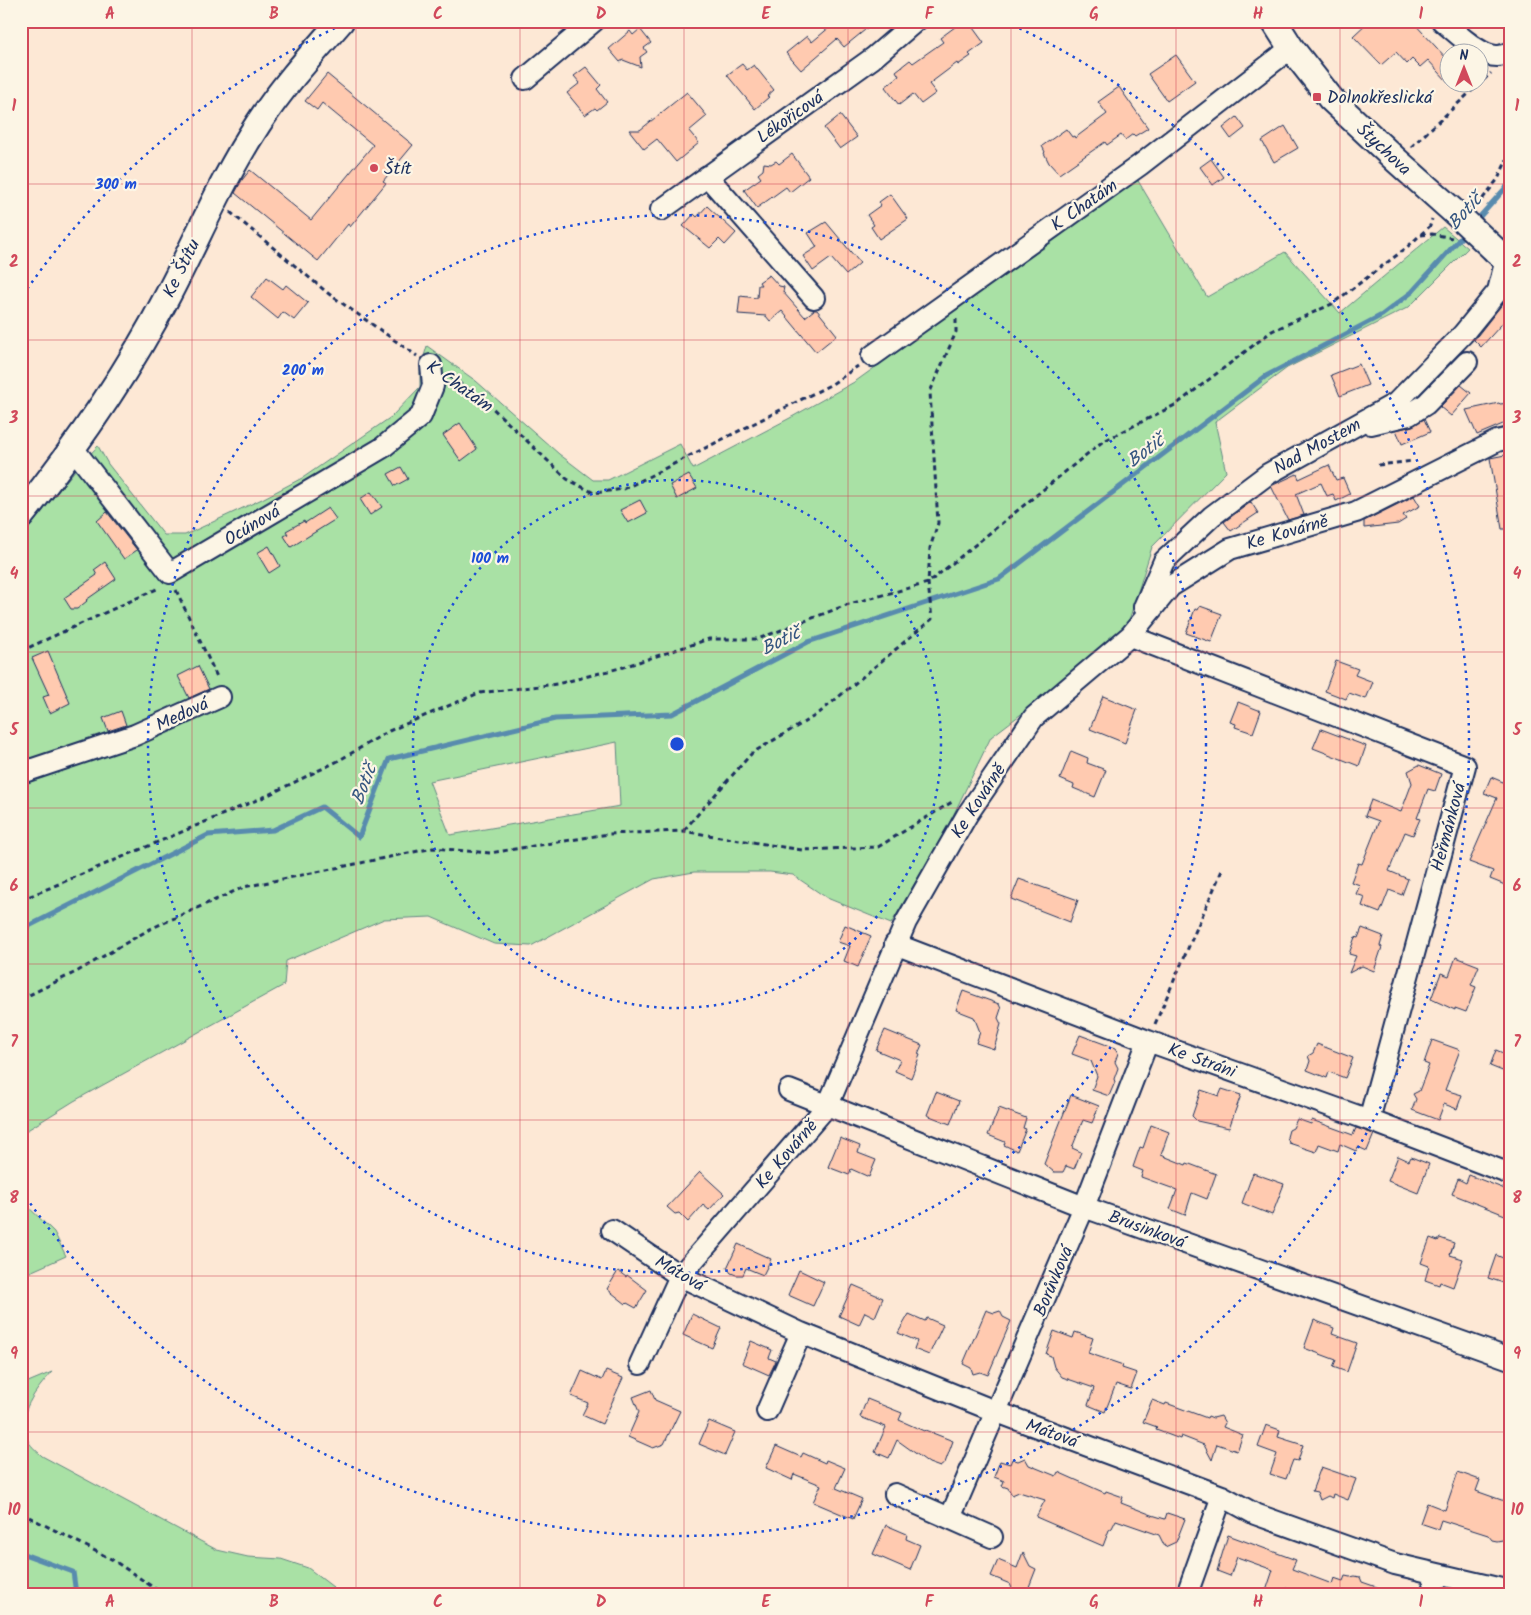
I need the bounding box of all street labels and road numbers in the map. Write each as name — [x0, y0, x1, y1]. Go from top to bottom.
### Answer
street label: Lékořicová — [751, 84, 832, 152]
street label: Štychova — [1349, 117, 1417, 183]
street label: K Chatám — [1045, 172, 1125, 240]
street label: Ke Štítu — [156, 234, 209, 303]
street label: K Chatám — [419, 353, 499, 421]
street label: Nad Mostem — [1269, 411, 1367, 483]
street label: Ocúnová — [219, 497, 288, 555]
street label: Ke Kovárně — [1243, 508, 1333, 559]
street label: Medová — [151, 690, 215, 740]
street label: Ke Kovárně — [944, 758, 1015, 845]
street label: Heřmánková — [1424, 778, 1476, 875]
street label: Ke Stráni — [1163, 1036, 1240, 1087]
street label: Ke Kovárně — [749, 1113, 826, 1196]
street label: Brusinková — [1104, 1203, 1191, 1258]
street label: Borůvková — [1026, 1240, 1083, 1322]
street label: Mátová — [649, 1248, 711, 1301]
street label: Mátová — [1021, 1412, 1083, 1458]

